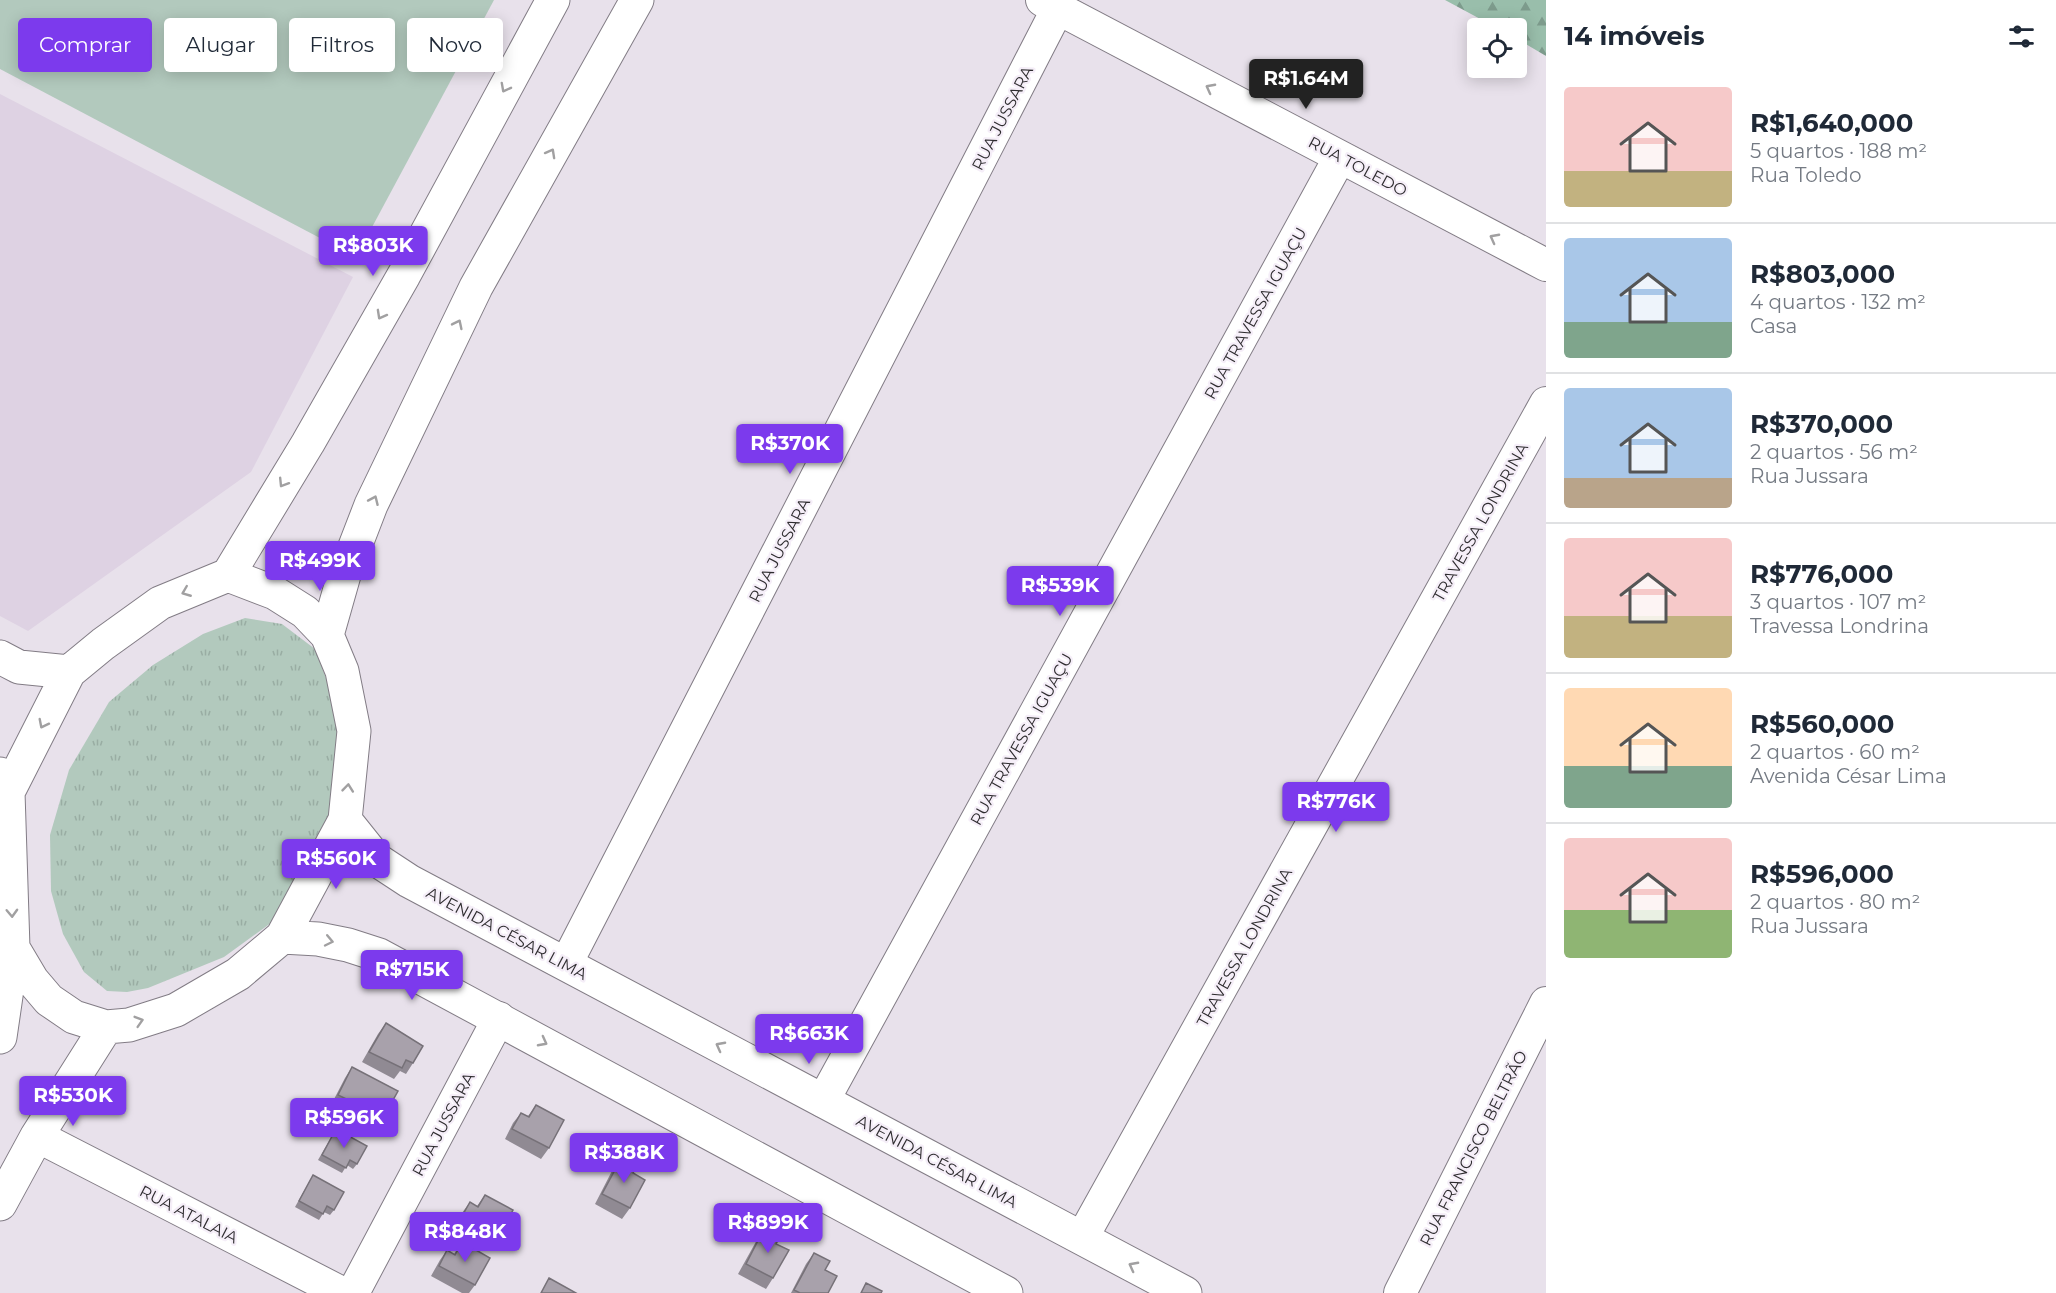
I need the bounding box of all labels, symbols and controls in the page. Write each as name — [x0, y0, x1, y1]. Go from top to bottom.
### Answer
chip: Comprar — [18, 18, 152, 72]
chip: Alugar — [164, 18, 277, 72]
chip: Filtros — [289, 18, 395, 72]
chip: Novo — [407, 18, 503, 72]
map controls — [1467, 18, 1527, 78]
button: locate — [1467, 18, 1527, 78]
text: 14 imóveis — [1564, 20, 1705, 52]
icon: filters — [2005, 20, 2038, 53]
pin: R$1.64M — [1251, 59, 1361, 110]
street label: RUA JUSSARA — [968, 62, 1037, 174]
text: R$1.64M — [1263, 66, 1349, 90]
one-way arrow — [501, 82, 512, 93]
one-way arrow — [1206, 84, 1216, 95]
text: R$1,640,000 — [1750, 107, 1913, 139]
icon: home — [1612, 111, 1684, 183]
street label: RUA TOLEDO — [1305, 132, 1410, 200]
text: 5 quartos · 188 m² — [1750, 139, 1927, 163]
one-way arrow — [544, 149, 555, 159]
text: Rua Toledo — [1750, 163, 1861, 187]
street label: RUA TRAVESSA IGUAÇU — [1200, 224, 1311, 402]
pin: R$803K — [324, 226, 422, 277]
text: R$803K — [333, 233, 413, 257]
one-way arrow — [1490, 233, 1501, 245]
text: R$803,000 — [1750, 258, 1895, 290]
icon: home — [1612, 262, 1684, 334]
text: 4 quartos · 132 m² — [1750, 290, 1926, 314]
one-way arrow — [377, 309, 388, 319]
text: Casa — [1750, 314, 1797, 338]
one-way arrow — [451, 320, 463, 331]
text: R$370,000 — [1750, 408, 1893, 440]
icon: home — [1612, 412, 1684, 484]
pin: R$370K — [741, 424, 839, 475]
text: R$370K — [750, 431, 830, 455]
street label: TRAVESSA LONDRINA — [1429, 439, 1532, 605]
text: 2 quartos · 56 m² — [1750, 440, 1918, 464]
text: Rua Jussara — [1750, 464, 1869, 488]
one-way arrow — [279, 477, 291, 487]
street label: RUA JUSSARA — [745, 494, 814, 606]
one-way arrow — [366, 496, 378, 507]
pin: R$499K — [271, 541, 369, 592]
text: R$499K — [279, 548, 361, 572]
text: R$776,000 — [1750, 558, 1893, 590]
icon: home — [1612, 562, 1684, 634]
pin: R$539K — [1011, 566, 1109, 617]
text: R$539K — [1021, 573, 1099, 597]
one-way arrow — [181, 585, 192, 597]
text: 3 quartos · 107 m² — [1750, 590, 1926, 614]
text: Travessa Londrina — [1750, 614, 1929, 638]
street label: RUA TRAVESSA IGUAÇU — [966, 650, 1077, 828]
text: R$560,000 — [1750, 708, 1894, 740]
icon: home — [1612, 712, 1684, 784]
one-way arrow — [39, 718, 50, 728]
text: 2 quartos · 60 m² — [1750, 740, 1920, 764]
text: Avenida César Lima — [1750, 764, 1947, 788]
pin: R$776K — [1287, 782, 1385, 833]
one-way arrow — [341, 784, 354, 793]
text: R$776K — [1296, 789, 1376, 813]
pin: R$560K — [287, 839, 385, 890]
text: R$560K — [296, 846, 376, 870]
text: R$596,000 — [1750, 858, 1894, 890]
icon: home — [1612, 862, 1684, 934]
street label: TRAVESSA LONDRINA — [1193, 864, 1296, 1030]
street label: AVENIDA CÉSAR LIMA — [423, 883, 591, 984]
text: 2 quartos · 80 m² — [1750, 890, 1920, 914]
one-way arrow — [5, 909, 18, 918]
text: Rua Jussara — [1750, 914, 1869, 938]
one-way arrow — [324, 934, 334, 947]
pin: R$715K — [363, 950, 461, 1001]
text: R$715K — [375, 957, 449, 981]
pin: R$663K — [760, 1014, 858, 1065]
one-way arrow — [133, 1016, 143, 1029]
text: R$663K — [769, 1021, 849, 1045]
one-way arrow — [537, 1035, 547, 1046]
one-way arrow — [716, 1042, 726, 1053]
street label: RUA FRANCISCO BELTRÃO — [1416, 1047, 1531, 1249]
street label: RUA JUSSARA — [408, 1069, 479, 1179]
pin: R$530K — [24, 1076, 122, 1127]
text: R$530K — [33, 1083, 113, 1107]
pin: R$596K — [295, 1098, 393, 1149]
text: R$596K — [304, 1105, 384, 1129]
street label: AVENIDA CÉSAR LIMA — [853, 1111, 1021, 1212]
pin: R$388K — [575, 1133, 673, 1184]
text: R$388K — [584, 1140, 664, 1164]
street label: RUA ATALAIA — [136, 1181, 242, 1248]
pin: R$899K — [719, 1203, 817, 1254]
text: R$899K — [728, 1210, 808, 1234]
pin: R$848K — [416, 1212, 514, 1263]
text: R$848K — [424, 1219, 506, 1243]
one-way arrow — [1129, 1261, 1140, 1273]

